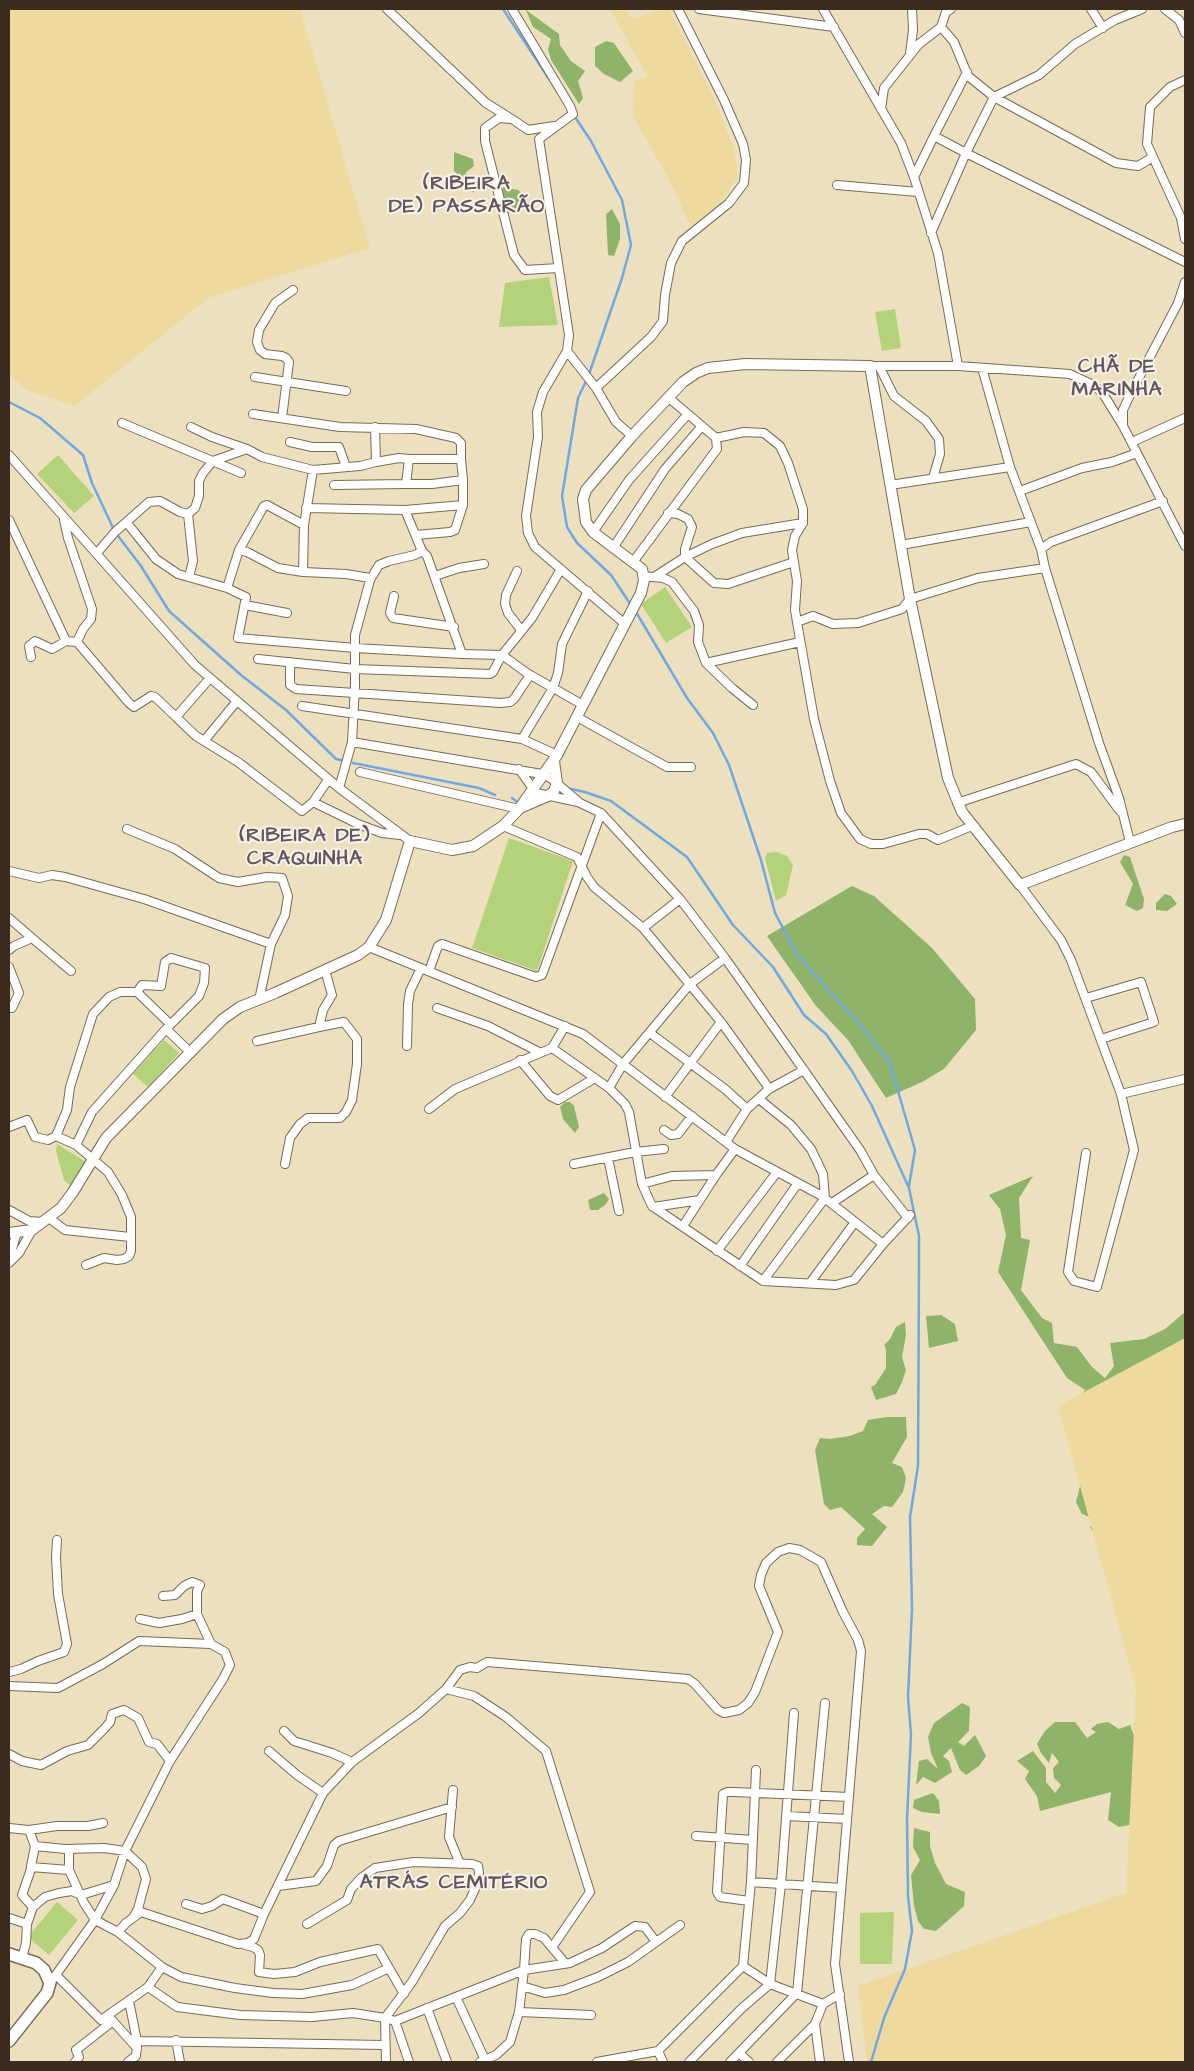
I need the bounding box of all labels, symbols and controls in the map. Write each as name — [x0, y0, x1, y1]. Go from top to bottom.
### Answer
district label: (RIBEIRA DE) PASSARÃO — [387, 173, 547, 220]
district label: CHÃ DE MARINHA — [1071, 356, 1163, 403]
district label: (RIBEIRA DE) CRAQUINHA — [238, 825, 372, 872]
district label: ATRÁS CEMITÉRIO — [358, 1872, 550, 1896]

